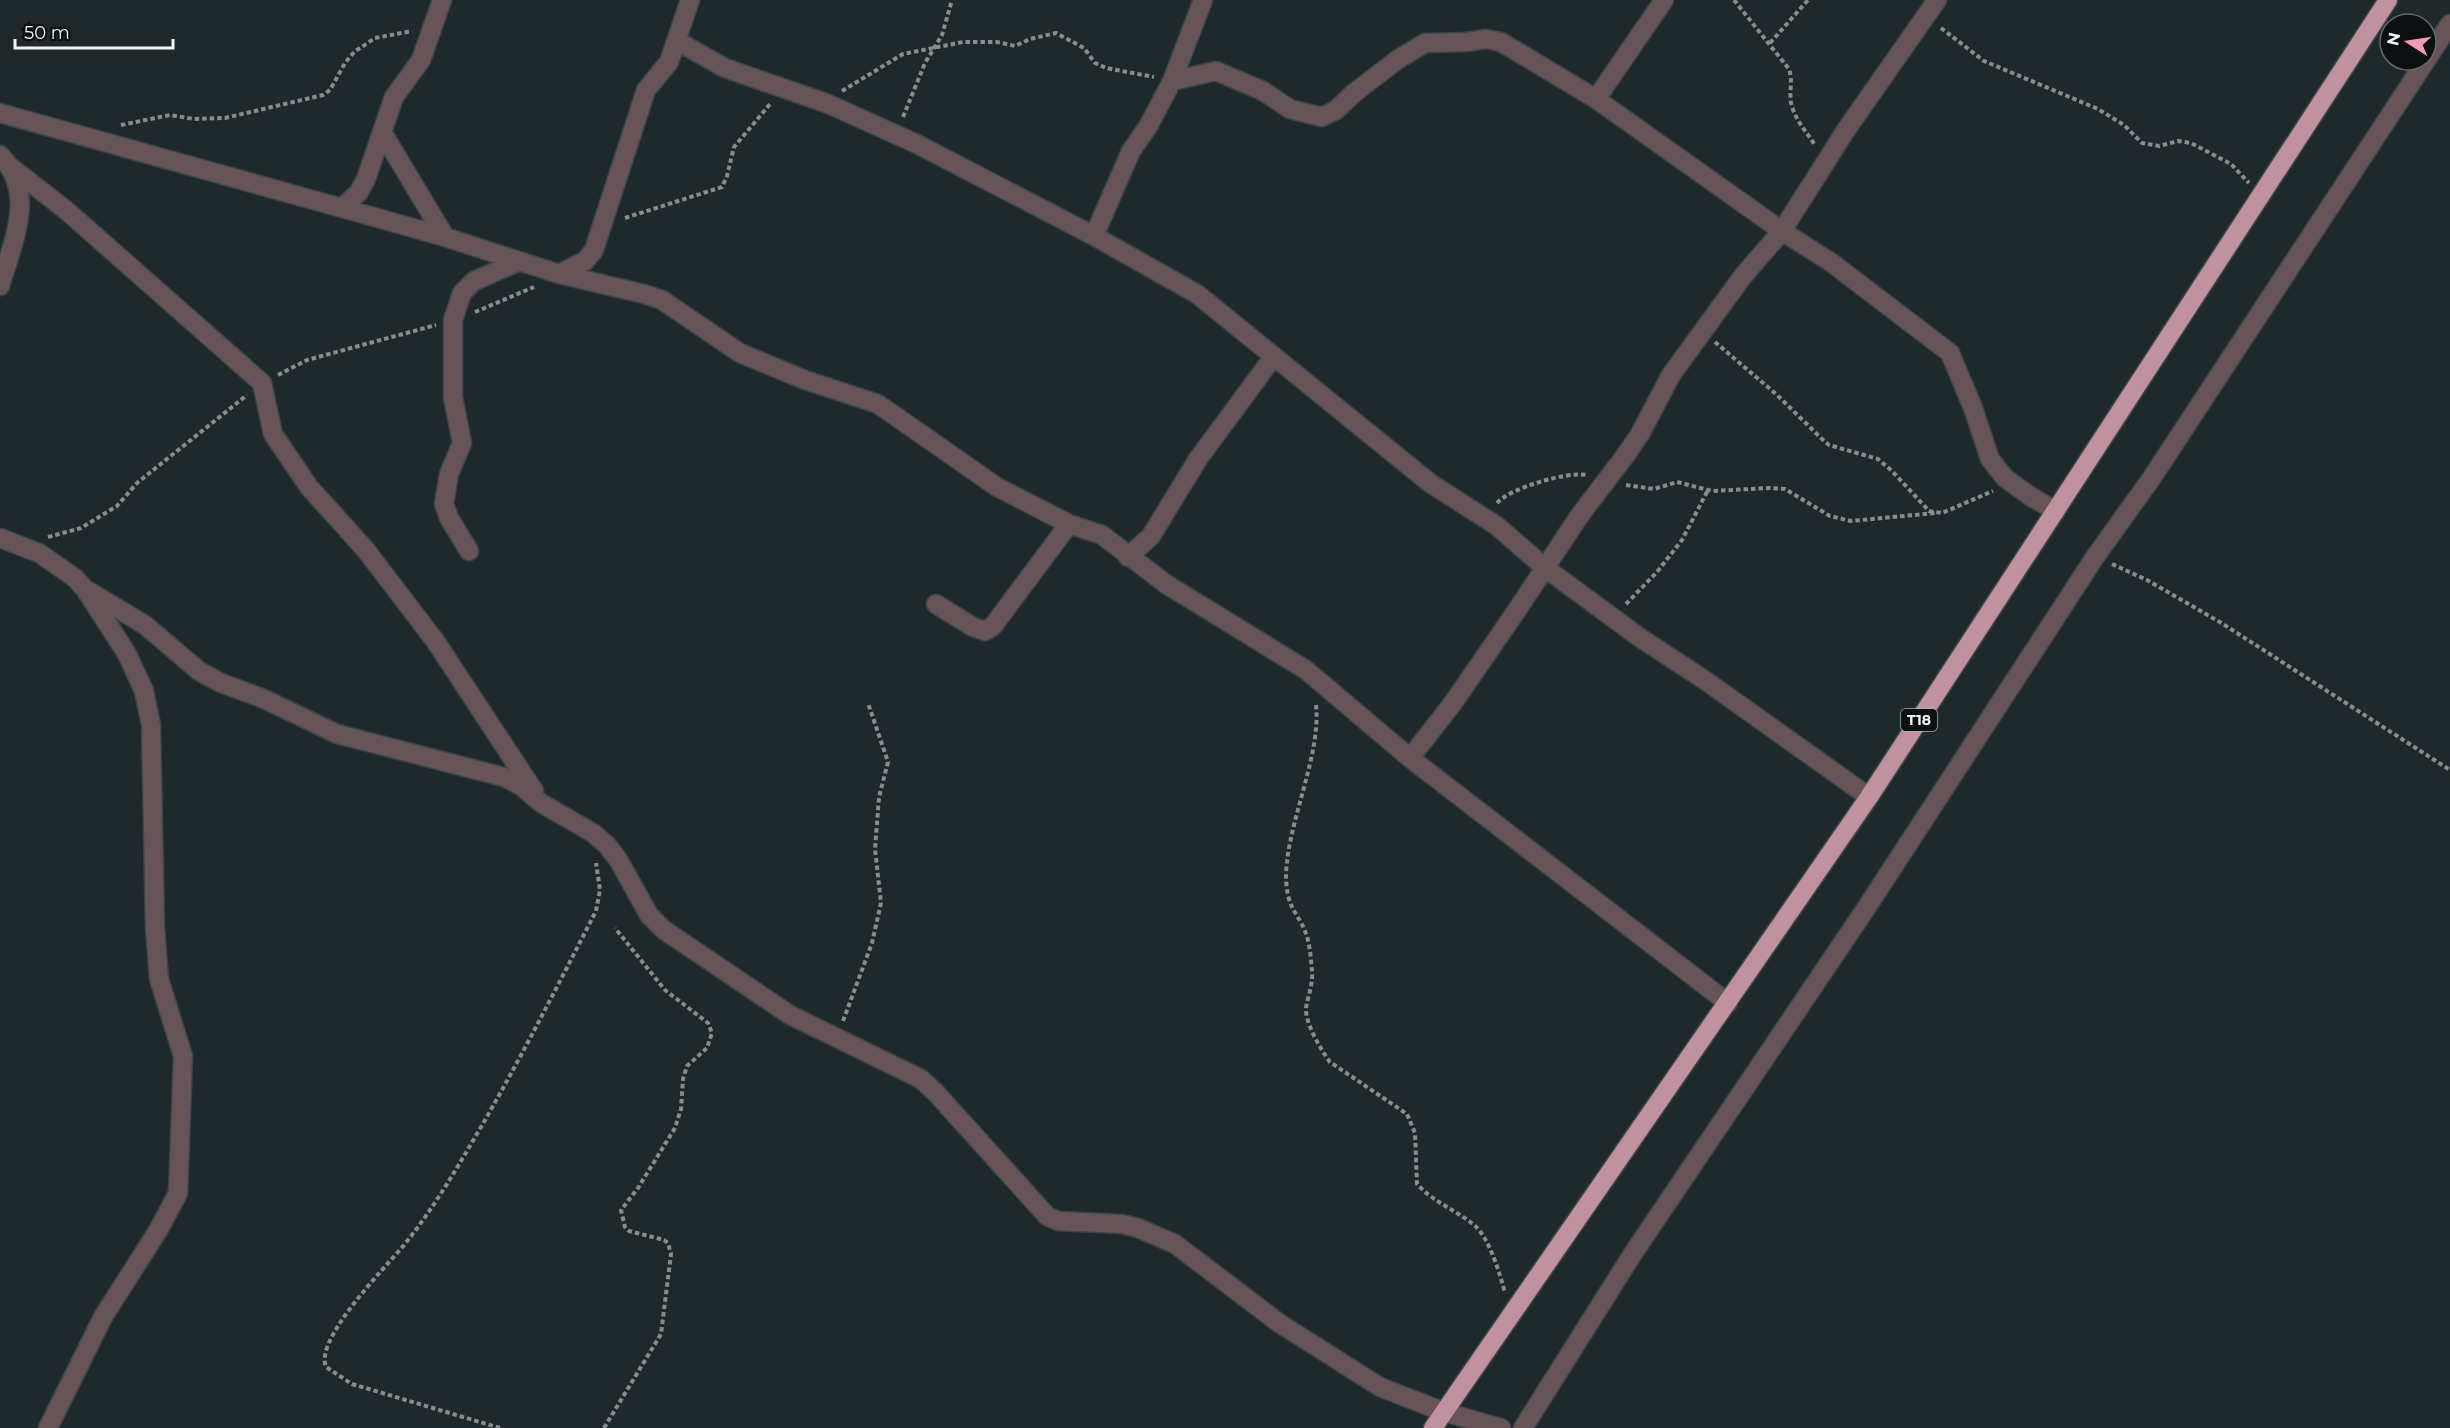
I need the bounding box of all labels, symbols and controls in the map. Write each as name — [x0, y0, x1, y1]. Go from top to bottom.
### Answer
scale bar — [15, 12, 172, 50]
north arrow — [2378, 12, 2438, 72]
text: 50 m — [24, 22, 70, 44]
text: N — [2383, 31, 2404, 47]
road number: T18 — [1901, 709, 1937, 731]

